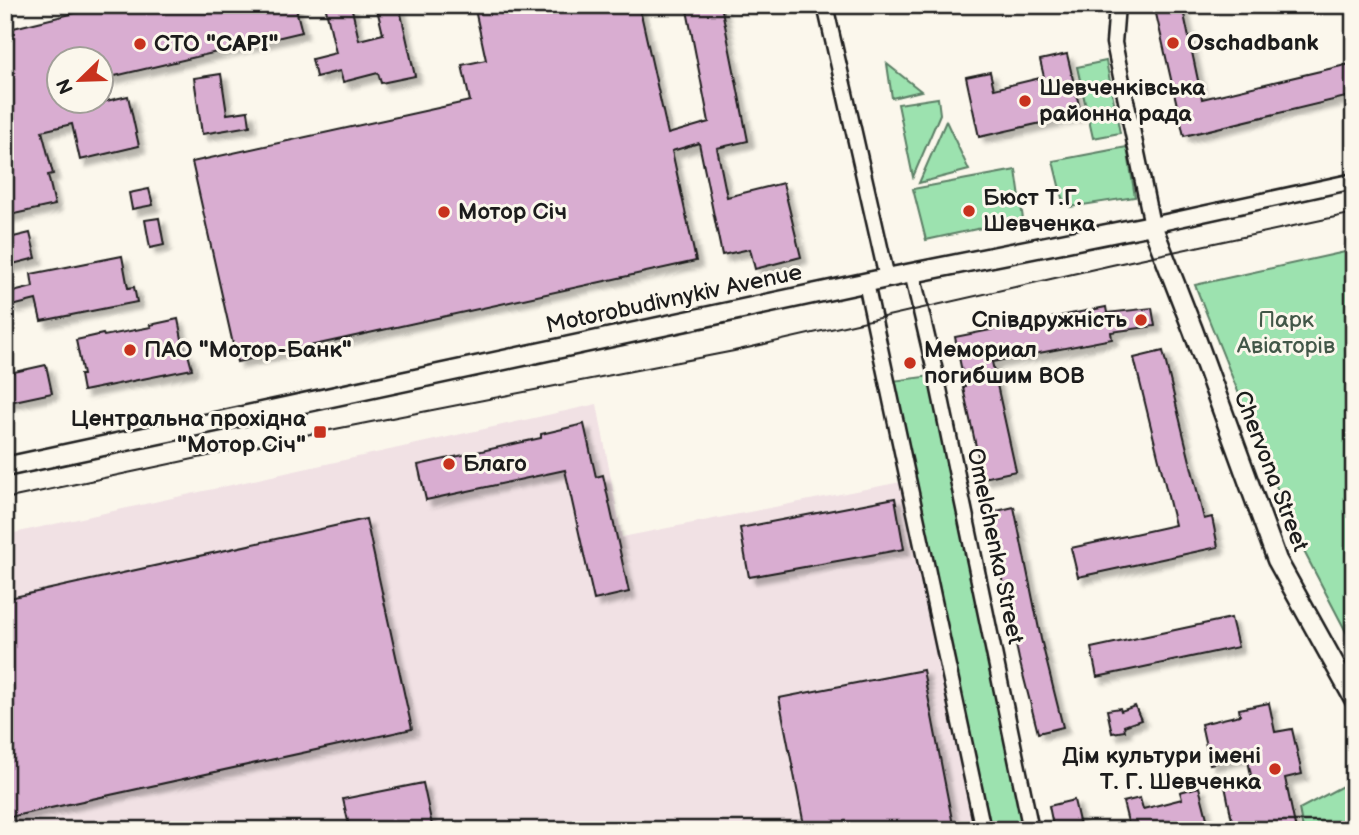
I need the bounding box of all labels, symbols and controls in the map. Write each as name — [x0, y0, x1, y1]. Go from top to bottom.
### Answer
place label: Oschadbank — [1187, 29, 1319, 57]
place label: СТО "CAPI" — [154, 30, 279, 58]
marker: Oschadbank — [1165, 35, 1181, 51]
marker: СТО "CAPI" — [132, 36, 148, 52]
north arrow — [46, 46, 116, 116]
place label: Шевченківська районна рада — [1039, 74, 1206, 128]
text: N — [52, 75, 79, 97]
marker: Шевченківська районна рада — [1017, 93, 1033, 109]
place label: Бюст Т.Г. Шевченка — [983, 184, 1096, 238]
place label: Мотор Січ — [458, 198, 567, 226]
marker: Бюст Т.Г. Шевченка — [961, 203, 977, 219]
marker: Мотор Січ — [436, 204, 452, 220]
street label: Motorobudivnykiv Avenue — [543, 258, 805, 340]
place label: Співдружність — [971, 306, 1127, 334]
park label: Парк Авіаторів — [1236, 306, 1335, 360]
marker: Співдружність — [1133, 312, 1149, 328]
place label: ПАО "Мотор-Банк" — [144, 336, 352, 364]
place label: Мемориал погибшим ВОВ — [924, 336, 1085, 390]
marker: ПАО "Мотор-Банк" — [122, 342, 138, 358]
marker: Мемориал погибшим ВОВ — [902, 355, 918, 371]
street label: Chervona Street — [1228, 387, 1314, 555]
place label: Центральна прохідна "Мотор Січ" — [71, 405, 307, 459]
marker: Центральна прохідна "Мотор Січ" — [312, 424, 328, 440]
street label: Omelchenka Street — [961, 446, 1029, 646]
place label: Благо — [463, 450, 527, 478]
marker: Благо — [441, 456, 457, 472]
place label: Дім культури імені Т. Г. Шевченка — [1062, 742, 1262, 796]
marker: Дім культури імені Т. Г. Шевченка — [1267, 761, 1283, 777]

